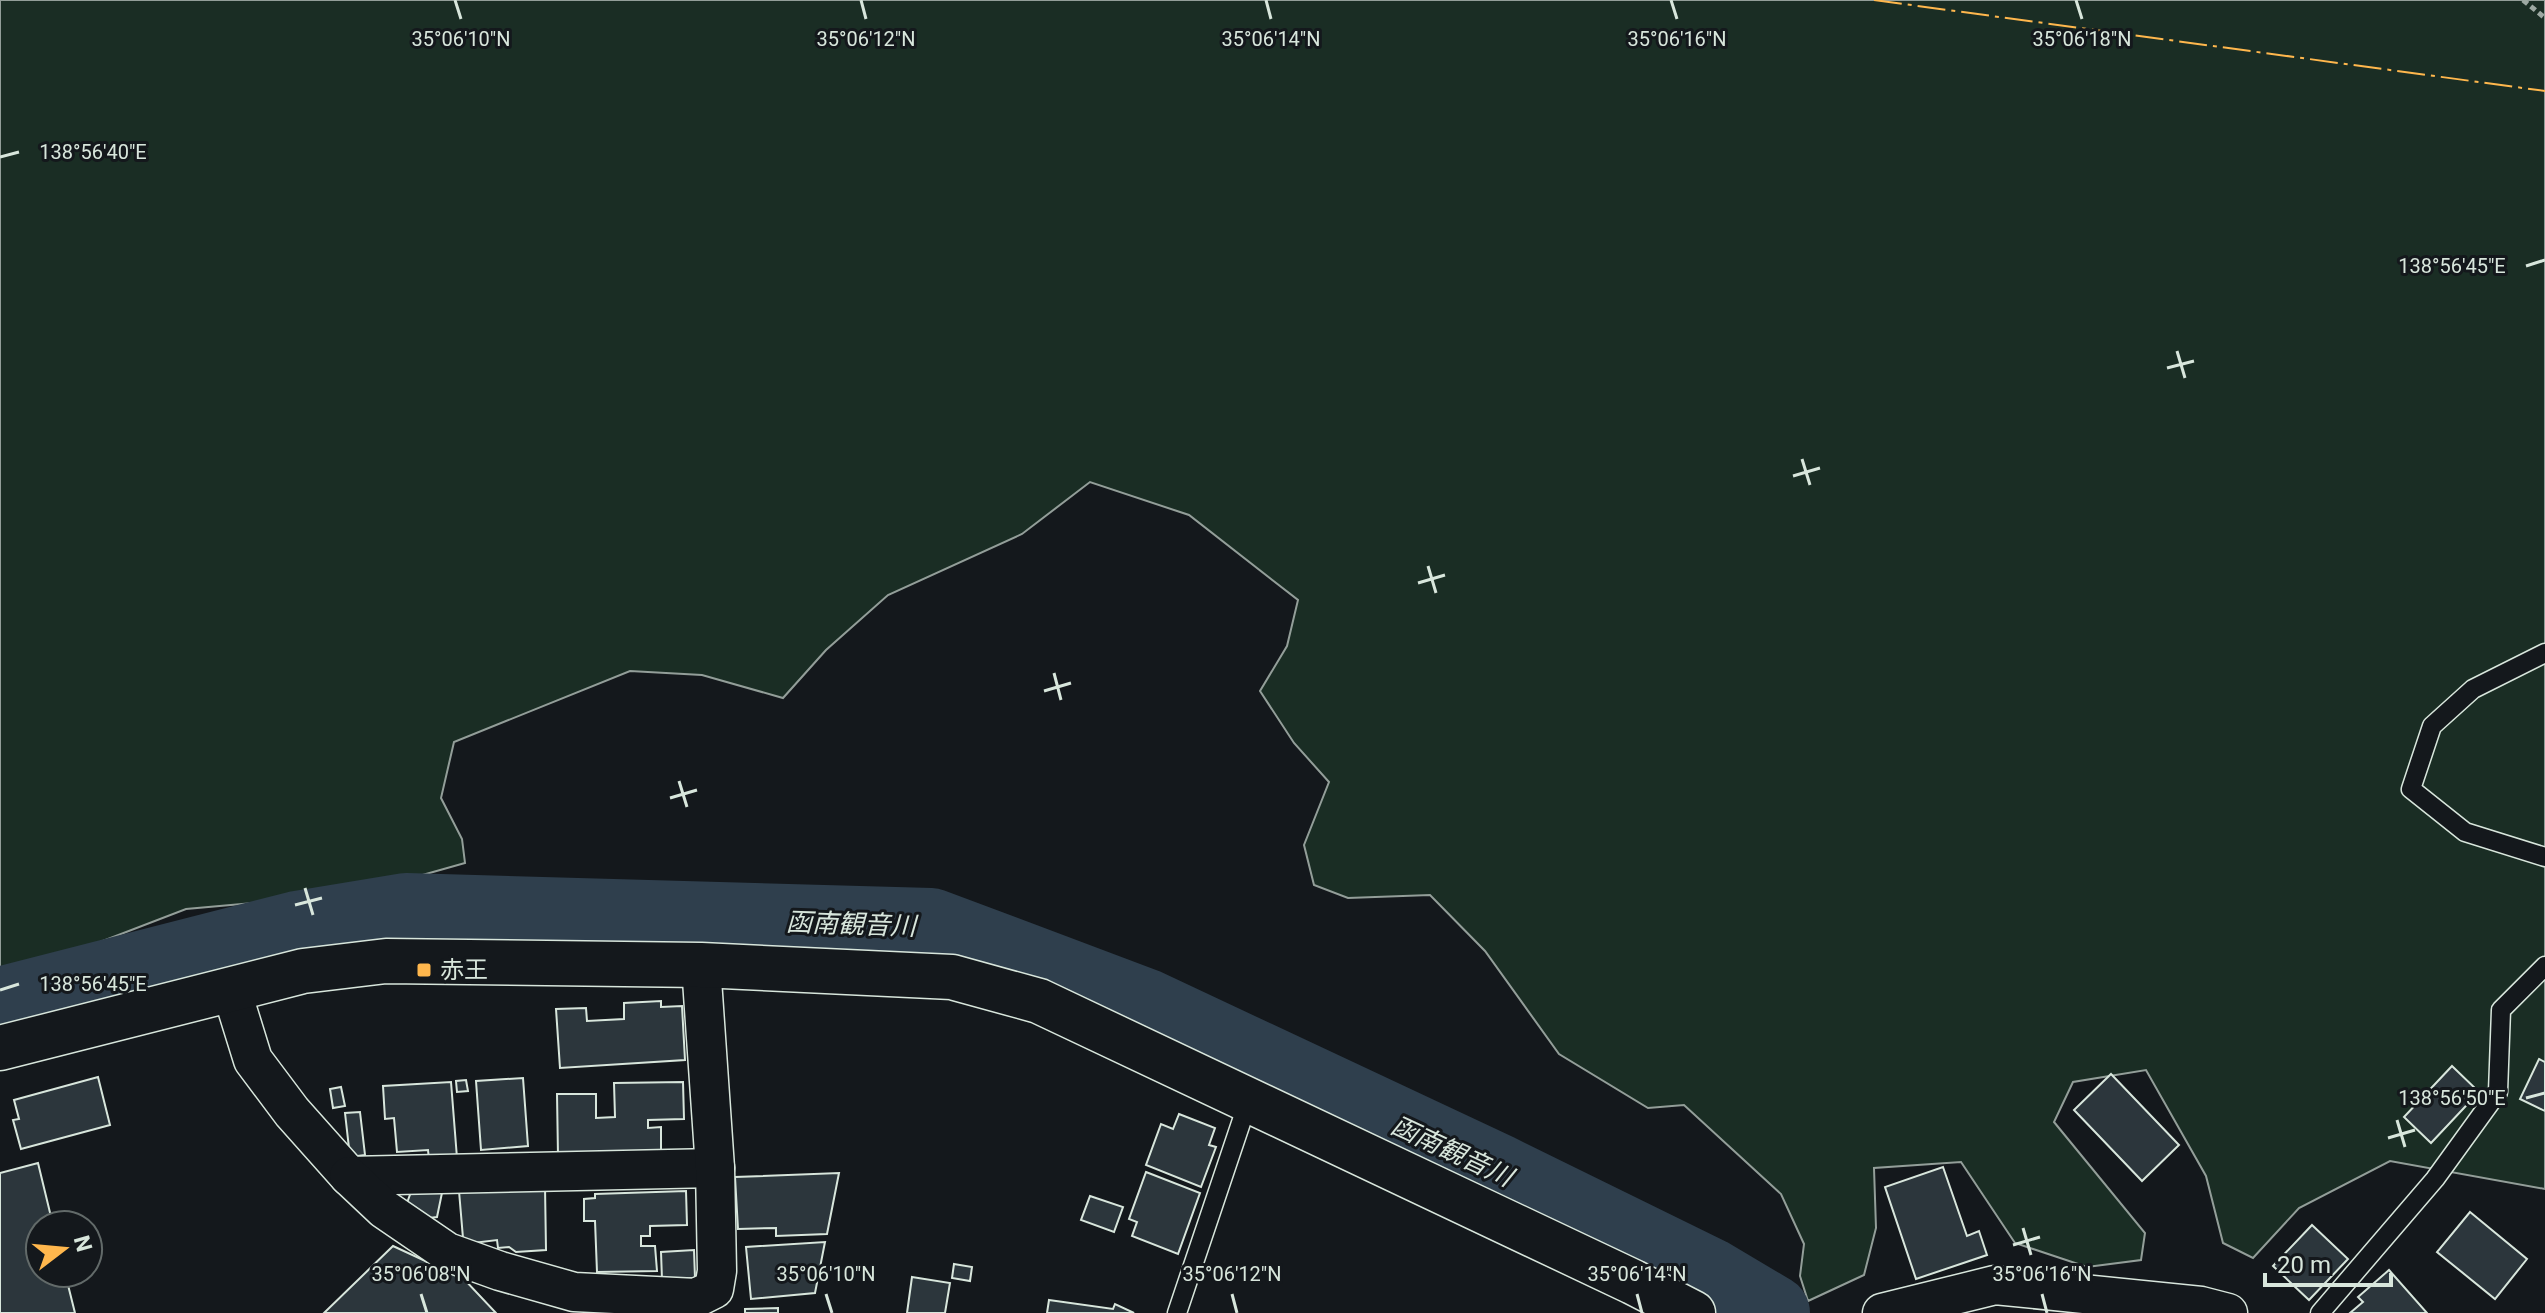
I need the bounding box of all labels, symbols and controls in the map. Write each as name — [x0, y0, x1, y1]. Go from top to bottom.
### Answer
text: 35°06'10"N — [411, 27, 511, 51]
text: 35°06'12"N — [816, 27, 916, 51]
text: 35°06'14"N — [1221, 27, 1321, 51]
text: 35°06'16"N — [1627, 27, 1727, 51]
text: 35°06'18"N — [2032, 27, 2132, 51]
text: 138°56'40"E — [39, 140, 147, 164]
text: 138°56'45"E — [2398, 254, 2506, 278]
water label: 函南観音川 — [786, 907, 919, 941]
place label: 赤王 — [440, 956, 488, 984]
marker: 赤王 — [415, 961, 433, 979]
text: 138°56'45"E — [39, 972, 147, 996]
text: 138°56'50"E — [2398, 1086, 2506, 1110]
water label: 函南観音川 — [1387, 1110, 1520, 1193]
north arrow — [24, 1209, 104, 1289]
text: N — [69, 1233, 97, 1255]
scale bar — [2265, 1237, 2391, 1287]
text: 20 m — [2277, 1251, 2331, 1279]
text: 35°06'08"N — [371, 1262, 471, 1286]
text: 35°06'10"N — [776, 1262, 876, 1286]
text: 35°06'12"N — [1182, 1262, 1282, 1286]
text: 35°06'14"N — [1587, 1262, 1687, 1286]
text: 35°06'16"N — [1992, 1262, 2092, 1286]

